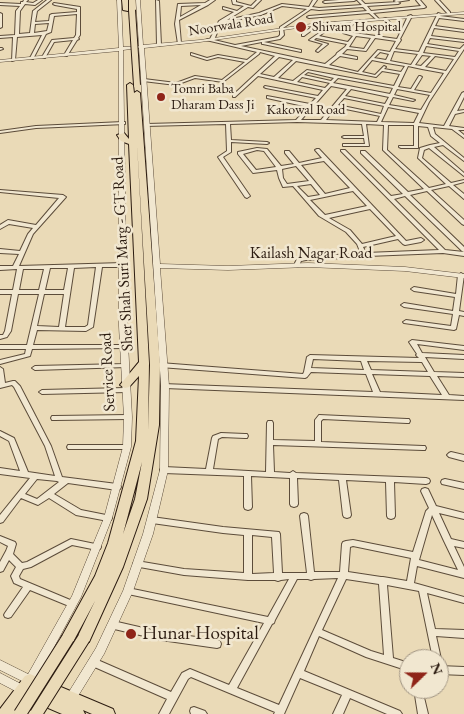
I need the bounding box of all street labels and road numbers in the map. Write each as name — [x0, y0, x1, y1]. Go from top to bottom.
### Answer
street label: Noorwala Road — [187, 10, 275, 40]
street label: Kakowal Road — [267, 102, 345, 118]
street label: Sher Shah Suri Marg - GT Road — [108, 156, 138, 352]
street label: Kailash Nagar Road — [250, 244, 372, 264]
street label: Service Road — [96, 332, 120, 412]

